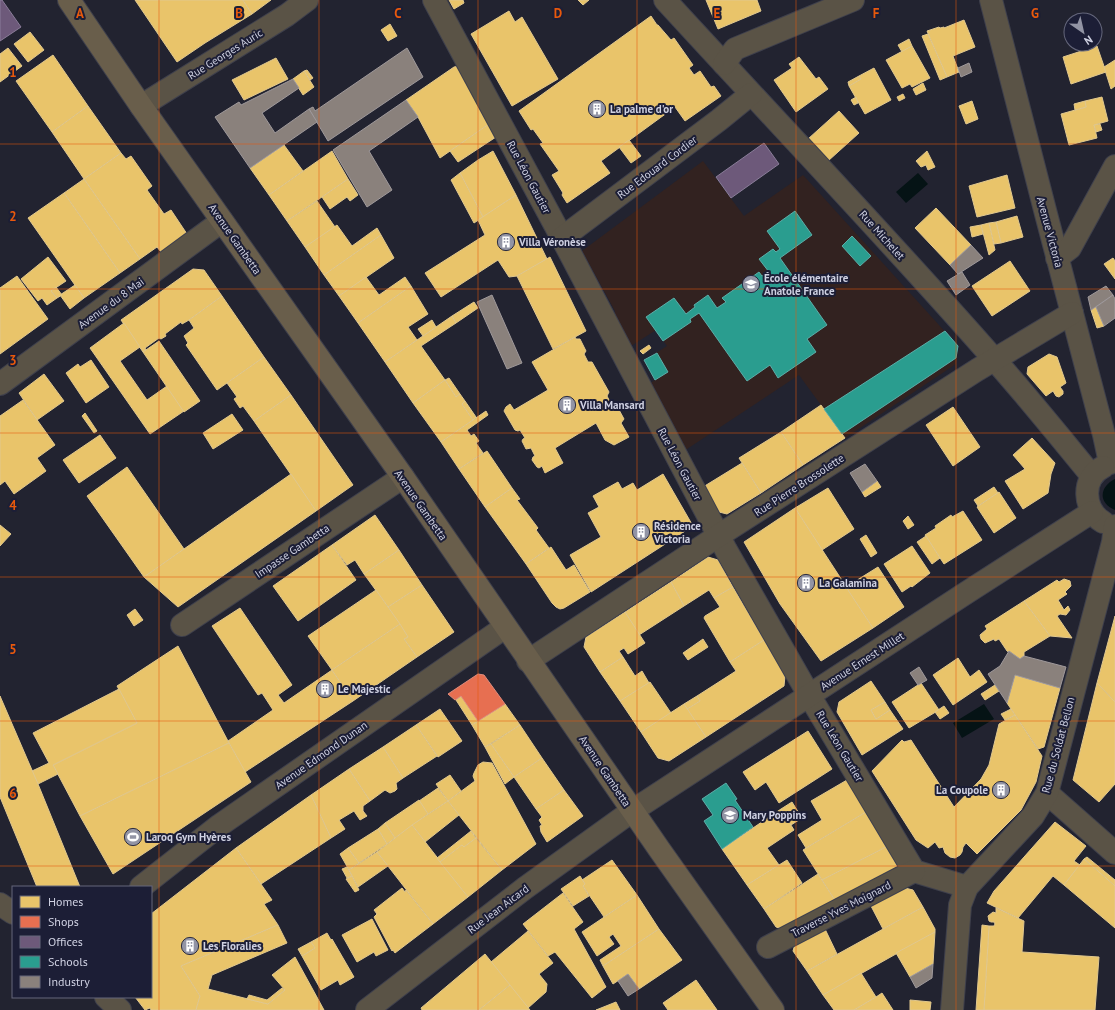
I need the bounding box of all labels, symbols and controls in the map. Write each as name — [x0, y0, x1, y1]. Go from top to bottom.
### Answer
text: A — [76, 5, 84, 22]
text: B — [235, 5, 243, 22]
text: C — [394, 5, 402, 22]
text: D — [554, 5, 562, 22]
text: E — [714, 5, 721, 22]
text: F — [873, 5, 880, 22]
text: G — [1031, 5, 1039, 22]
north arrow — [1063, 12, 1103, 52]
street label: Rue Georges Auric — [185, 25, 265, 83]
text: N — [1082, 32, 1096, 48]
text: 1 — [9, 64, 17, 81]
building icon: La palme d'or — [587, 99, 607, 119]
place label: La palme d'or — [610, 102, 673, 116]
street label: Rue Edouard Cordier — [614, 132, 700, 202]
street label: Rue Léon Gautier — [504, 138, 554, 216]
street label: Avenue Victoria — [1034, 195, 1066, 269]
street label: Avenue Gambetta — [206, 201, 264, 277]
street label: Rue Michelet — [856, 207, 908, 263]
text: 2 — [9, 208, 17, 225]
building icon: Villa Véronèse — [496, 232, 516, 252]
place label: Villa Véronèse — [518, 235, 586, 249]
place label: École élémentaire Anatole France — [764, 271, 849, 298]
street label: Avenue du 8 Mai — [75, 274, 147, 332]
school or university icon: École élémentaire Anatole France — [741, 274, 761, 294]
text: 3 — [9, 352, 17, 369]
building icon: Villa Mansard — [557, 395, 577, 415]
place label: Villa Mansard — [579, 398, 644, 412]
street label: Rue Léon Gautier — [655, 425, 705, 503]
street label: Rue Pierre Brossolette — [751, 450, 847, 519]
street label: Avenue Gambetta — [392, 467, 450, 543]
text: 4 — [9, 497, 17, 514]
place label: Résidence Victoria — [653, 519, 701, 546]
street label: Impasse Gambetta — [252, 521, 332, 581]
building icon: Résidence Victoria — [631, 522, 651, 542]
building icon: La Galamina — [796, 573, 816, 593]
place label: La Galamina — [819, 576, 877, 590]
street label: Avenue Ernest Millet — [817, 629, 907, 693]
text: 5 — [9, 641, 17, 658]
building icon: Le Majestic — [315, 679, 335, 699]
place label: Le Majestic — [338, 682, 391, 696]
street label: Rue du Soldat Bellon — [1038, 695, 1078, 795]
street label: Rue Léon Gautier — [813, 708, 867, 784]
street label: Avenue Edmond Dunan — [272, 718, 370, 792]
street label: Avenue Gambetta — [576, 733, 634, 809]
building icon: La Coupole — [991, 780, 1011, 800]
place label: La Coupole — [936, 783, 988, 797]
text: 6 — [9, 785, 17, 802]
school or university icon: Mary Poppins — [720, 805, 740, 825]
place label: Mary Poppins — [743, 808, 806, 822]
sports icon: Laroq Gym Hyères — [123, 827, 143, 847]
place label: Laroq Gym Hyères — [146, 830, 231, 844]
street label: Traverse Yves Moignard — [789, 878, 893, 940]
street label: Rue Jean Aicard — [465, 881, 532, 937]
legend — [12, 886, 152, 998]
text: Homes — [48, 894, 83, 909]
text: Shops — [48, 914, 79, 929]
text: Offices — [48, 934, 83, 949]
building icon: Les Floralies — [180, 936, 200, 956]
place label: Les Floralies — [203, 939, 262, 953]
text: Schools — [48, 954, 88, 969]
text: Industry — [48, 974, 90, 989]

